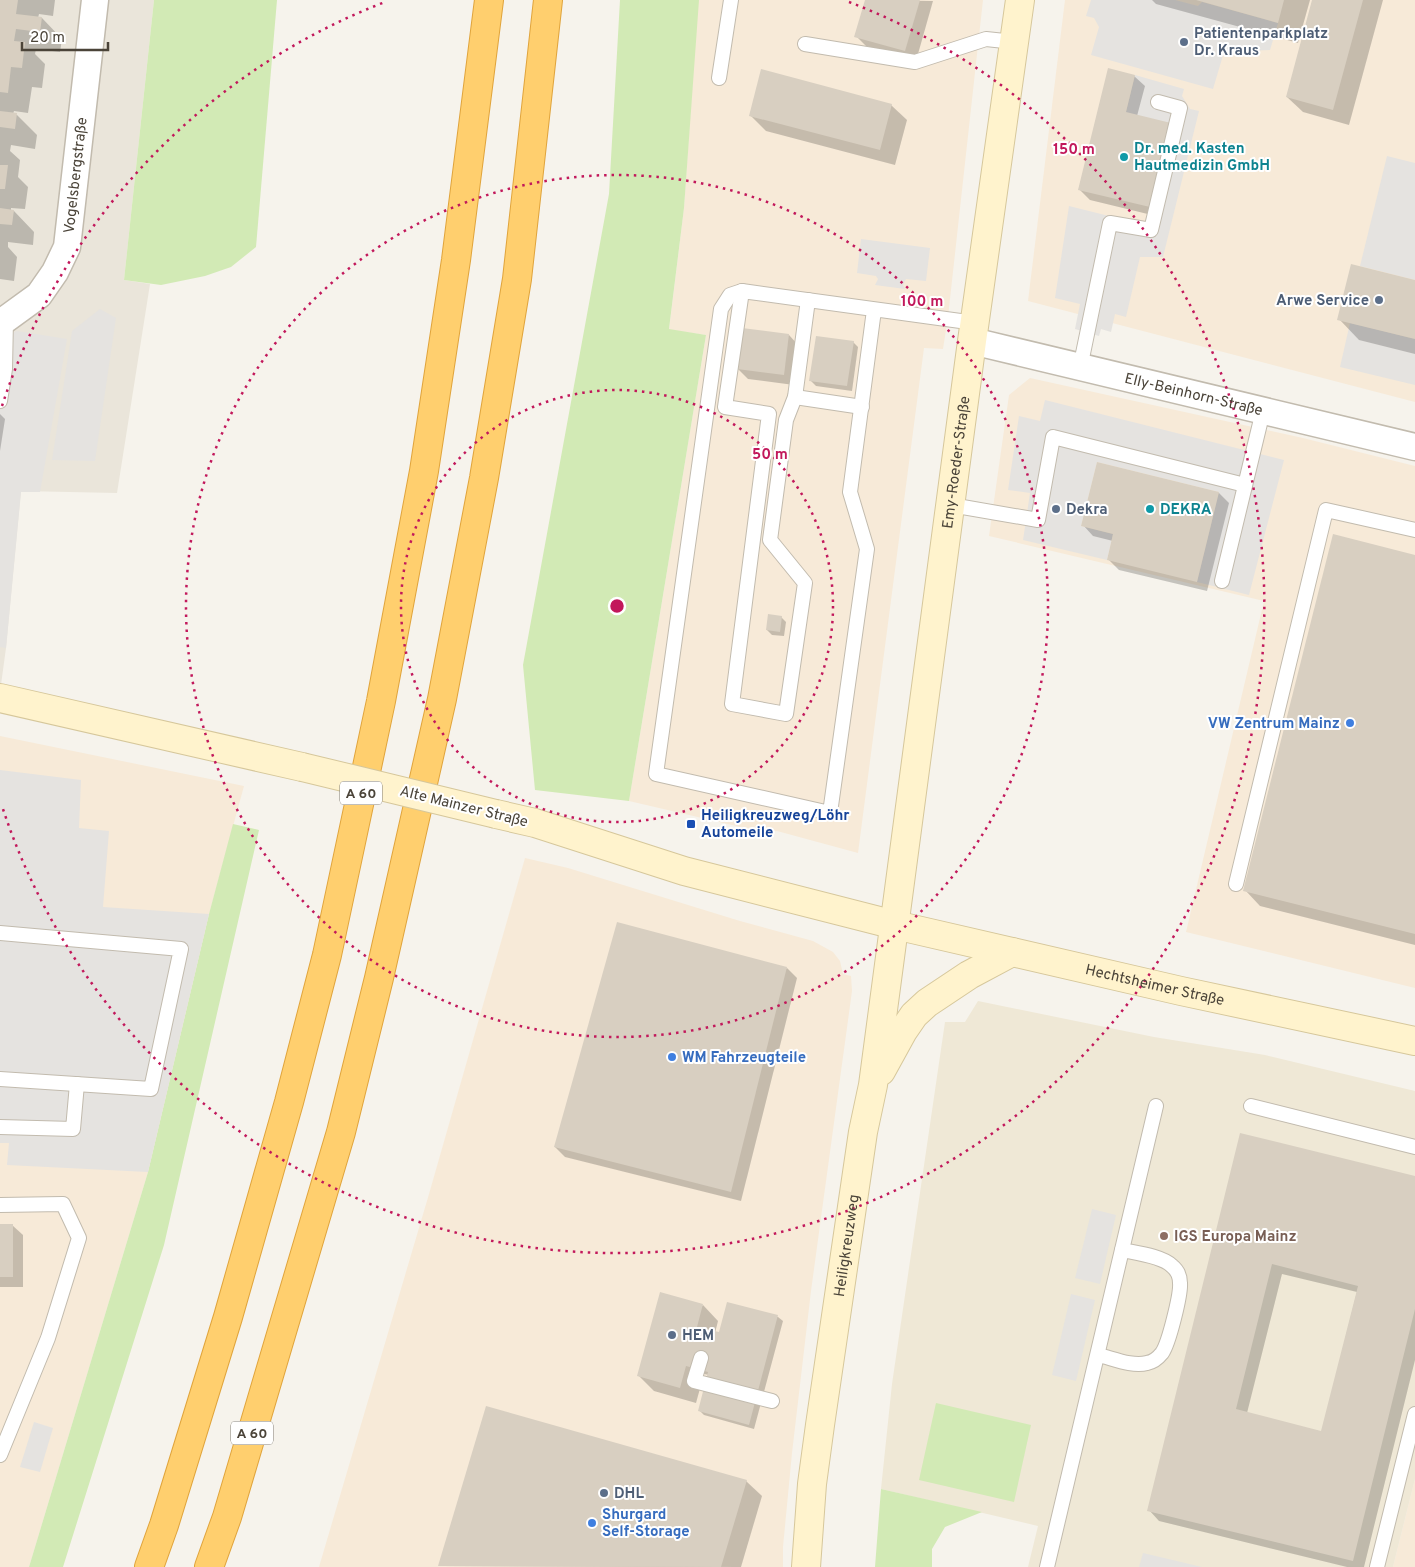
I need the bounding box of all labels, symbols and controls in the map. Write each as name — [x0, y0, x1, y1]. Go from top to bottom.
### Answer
scale bar — [22, 20, 109, 52]
place label: Patientenparkplatz Dr. Kraus — [1194, 25, 1328, 61]
text: 20 m — [30, 29, 65, 48]
marker: Patientenparkplatz Dr. Kraus — [1178, 36, 1190, 48]
street label: Vogelsbergstraße — [61, 116, 93, 235]
place label: Dr. med. Kasten Hautmedizin GmbH — [1134, 140, 1270, 176]
text: 150 m — [1053, 141, 1095, 160]
marker: Dr. med. Kasten Hautmedizin GmbH — [1118, 151, 1130, 163]
place label: Arwe Service — [1276, 292, 1369, 311]
text: 100 m — [901, 293, 943, 312]
marker: Arwe Service — [1373, 294, 1385, 306]
street label: Elly-Beinhorn-Straße — [1122, 370, 1264, 421]
street label: Emy-Roeder-Straße — [939, 395, 976, 530]
text: 50 m — [752, 446, 788, 465]
place label: Dekra — [1066, 501, 1108, 520]
place label: DEKRA — [1160, 501, 1212, 520]
marker: Dekra — [1050, 503, 1062, 515]
marker: DEKRA — [1144, 503, 1156, 515]
centre of rings — [608, 597, 626, 615]
place label: VW Zentrum Mainz — [1208, 715, 1340, 734]
marker: VW Zentrum Mainz — [1344, 717, 1356, 729]
road number: A 60 — [340, 781, 382, 804]
street label: Alte Mainzer Straße — [397, 782, 530, 833]
place label: Heiligkreuzweg/Löhr Automeile — [701, 807, 850, 843]
marker: Heiligkreuzweg/Löhr Automeile — [685, 818, 697, 830]
street label: Hechtsheimer Straße — [1083, 961, 1226, 1011]
place label: WM Fahrzeugteile — [682, 1049, 806, 1068]
marker: WM Fahrzeugteile — [666, 1051, 678, 1063]
street label: Heiligkreuzweg — [831, 1193, 865, 1298]
place label: IGS Europa Mainz — [1174, 1228, 1297, 1247]
marker: IGS Europa Mainz — [1158, 1230, 1170, 1242]
place label: HEM — [682, 1327, 714, 1346]
marker: HEM — [666, 1329, 678, 1341]
road number: A 60 — [231, 1422, 273, 1445]
place label: DHL — [614, 1485, 644, 1504]
marker: DHL — [598, 1487, 610, 1499]
place label: Shurgard Self-Storage — [602, 1506, 690, 1542]
marker: Shurgard Self-Storage — [586, 1517, 598, 1529]

